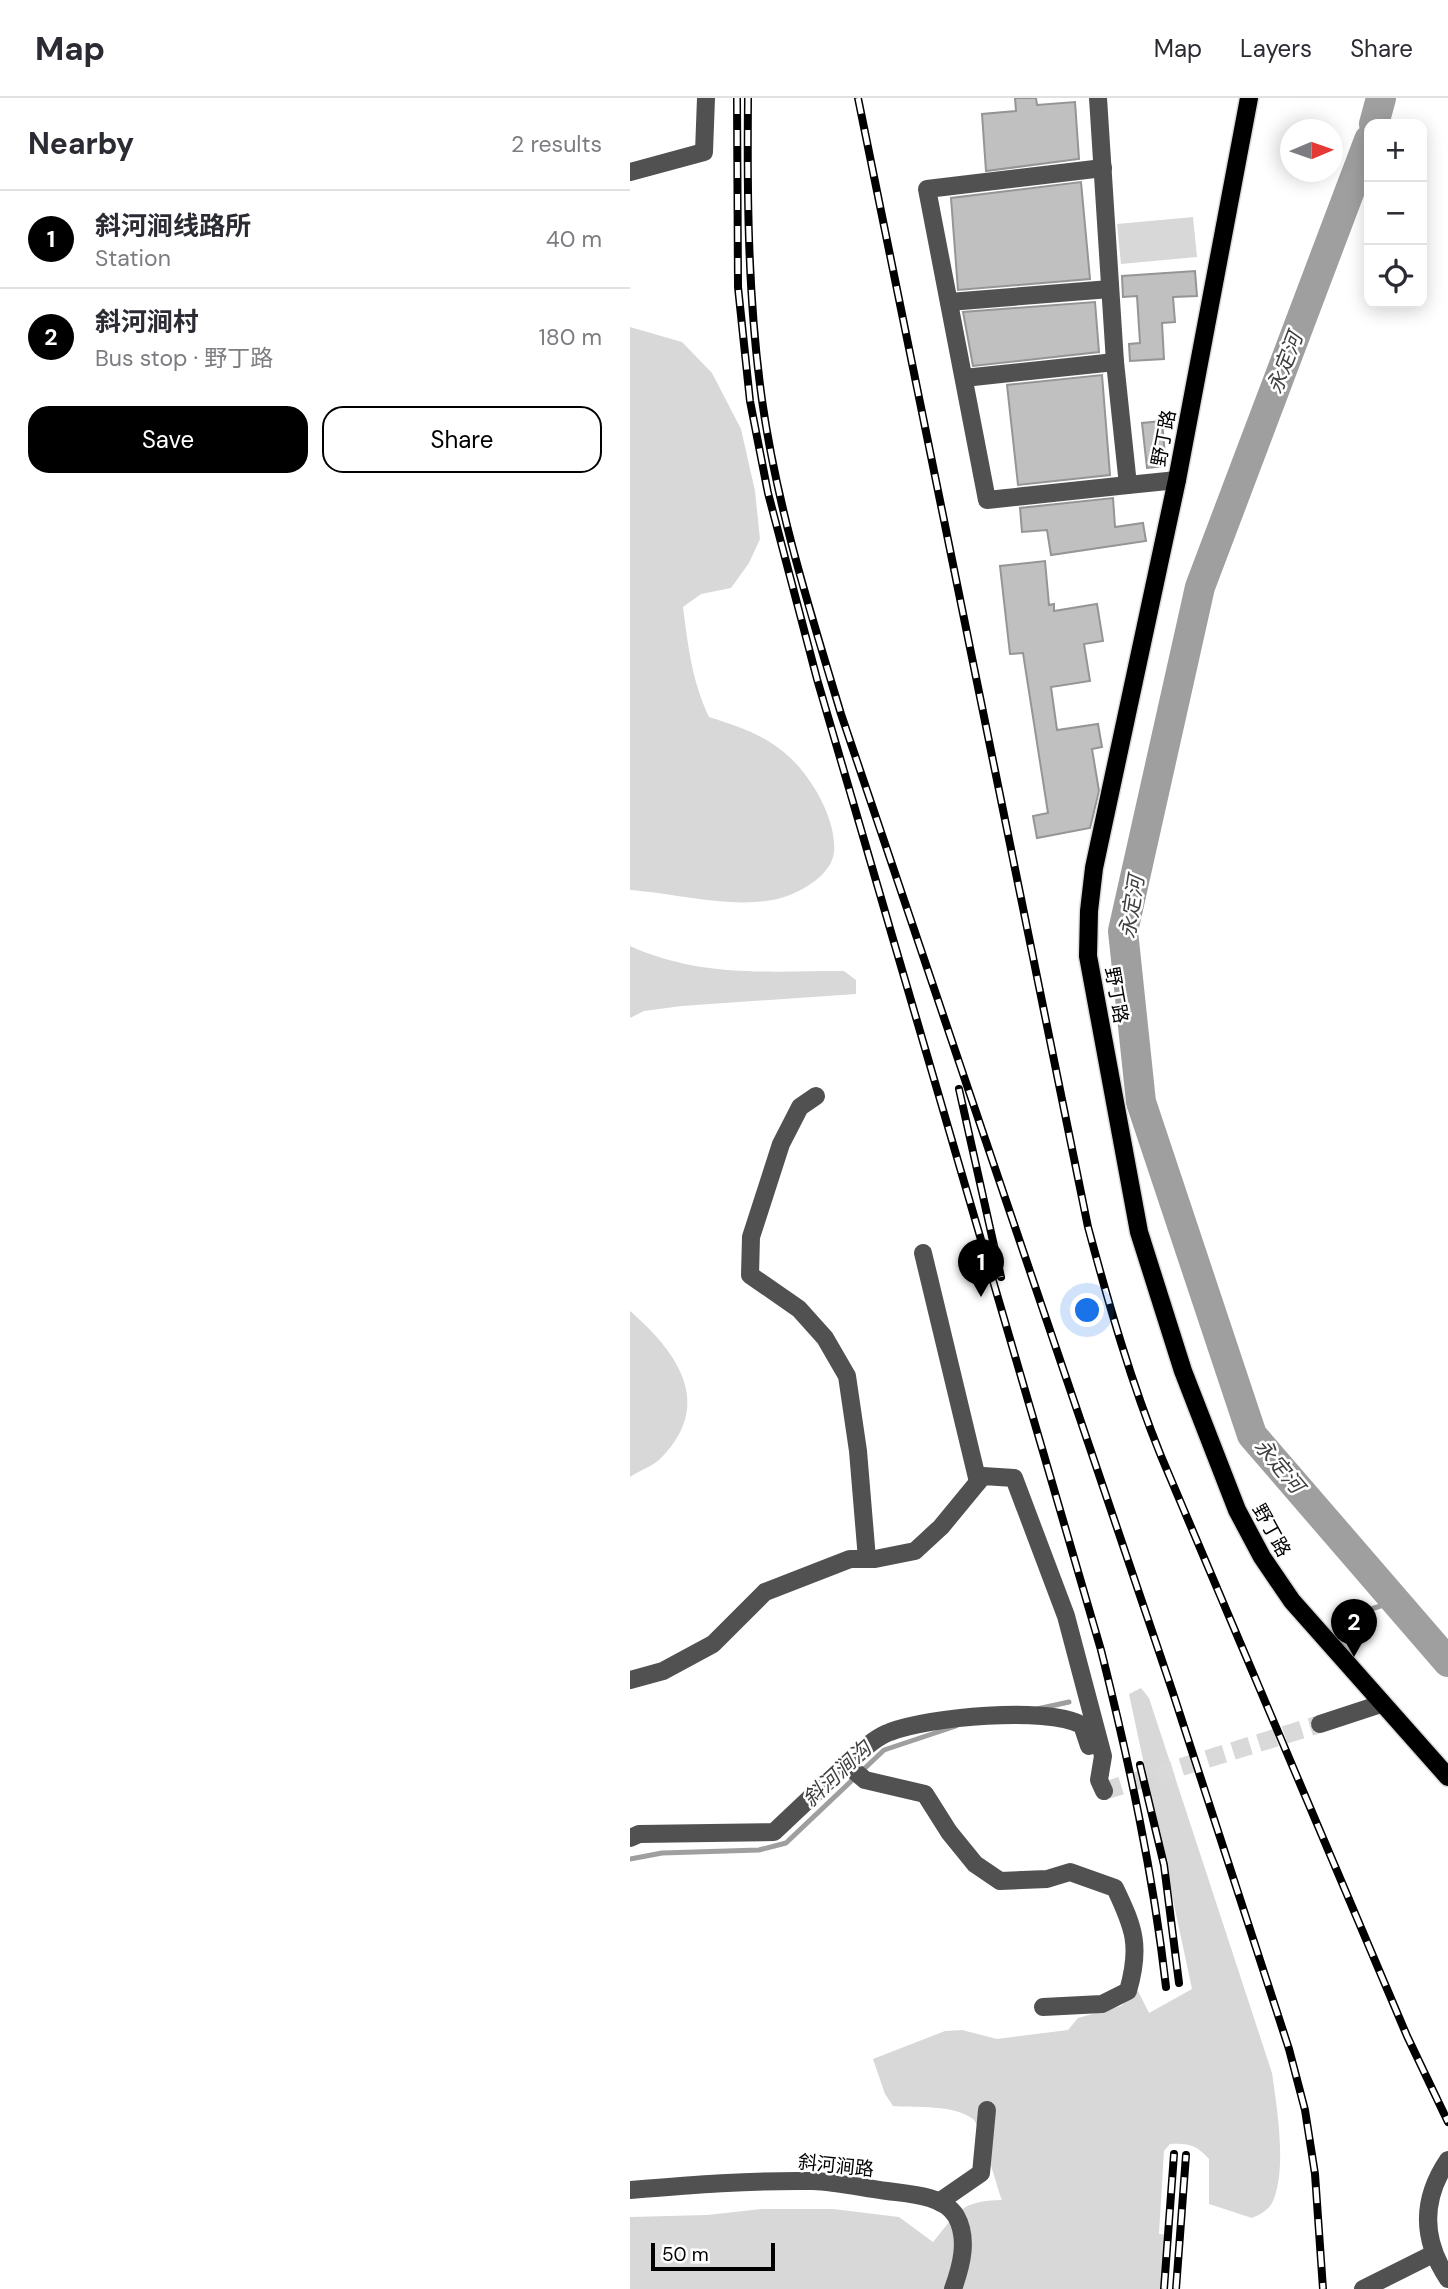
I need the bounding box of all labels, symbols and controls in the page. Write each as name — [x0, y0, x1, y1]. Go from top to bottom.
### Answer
text: Map — [35, 27, 105, 70]
text: Map — [1154, 33, 1202, 64]
text: Layers — [1240, 33, 1312, 64]
text: Share — [1350, 33, 1413, 64]
north arrow — [1280, 119, 1343, 182]
map controls — [1364, 119, 1427, 308]
button: + — [1364, 119, 1427, 182]
text: Nearby — [28, 124, 134, 163]
text: 2 results — [511, 129, 602, 159]
button: − — [1364, 182, 1427, 245]
text: 斜河涧线路所 — [95, 209, 251, 243]
text: 1 — [47, 224, 55, 254]
text: 40 m — [546, 224, 602, 254]
text: Station — [95, 243, 171, 273]
button: locate — [1364, 245, 1427, 308]
text: 斜河涧村 — [95, 305, 199, 339]
text: 2 — [44, 322, 58, 352]
text: 180 m — [538, 322, 602, 352]
water label: 永定河 — [1261, 325, 1311, 397]
text: Bus stop · 野丁路 — [95, 343, 273, 373]
button: Save — [28, 406, 308, 473]
button: Share — [322, 406, 602, 473]
street label: 野丁路 — [1146, 408, 1181, 468]
water label: 永定河 — [1113, 870, 1151, 940]
street label: 野丁路 — [1099, 965, 1134, 1025]
pin: 1 — [958, 1239, 1004, 1297]
your location — [1070, 1293, 1104, 1327]
water label: 永定河 — [1248, 1433, 1313, 1502]
street label: 野丁路 — [1247, 1499, 1296, 1561]
pin: 2 — [1331, 1599, 1377, 1657]
water label: 斜河涧沟 — [797, 1734, 879, 1813]
street label: 斜河涧路 — [797, 2149, 875, 2182]
scale bar — [651, 2240, 775, 2272]
text: 50 m — [662, 2242, 709, 2267]

